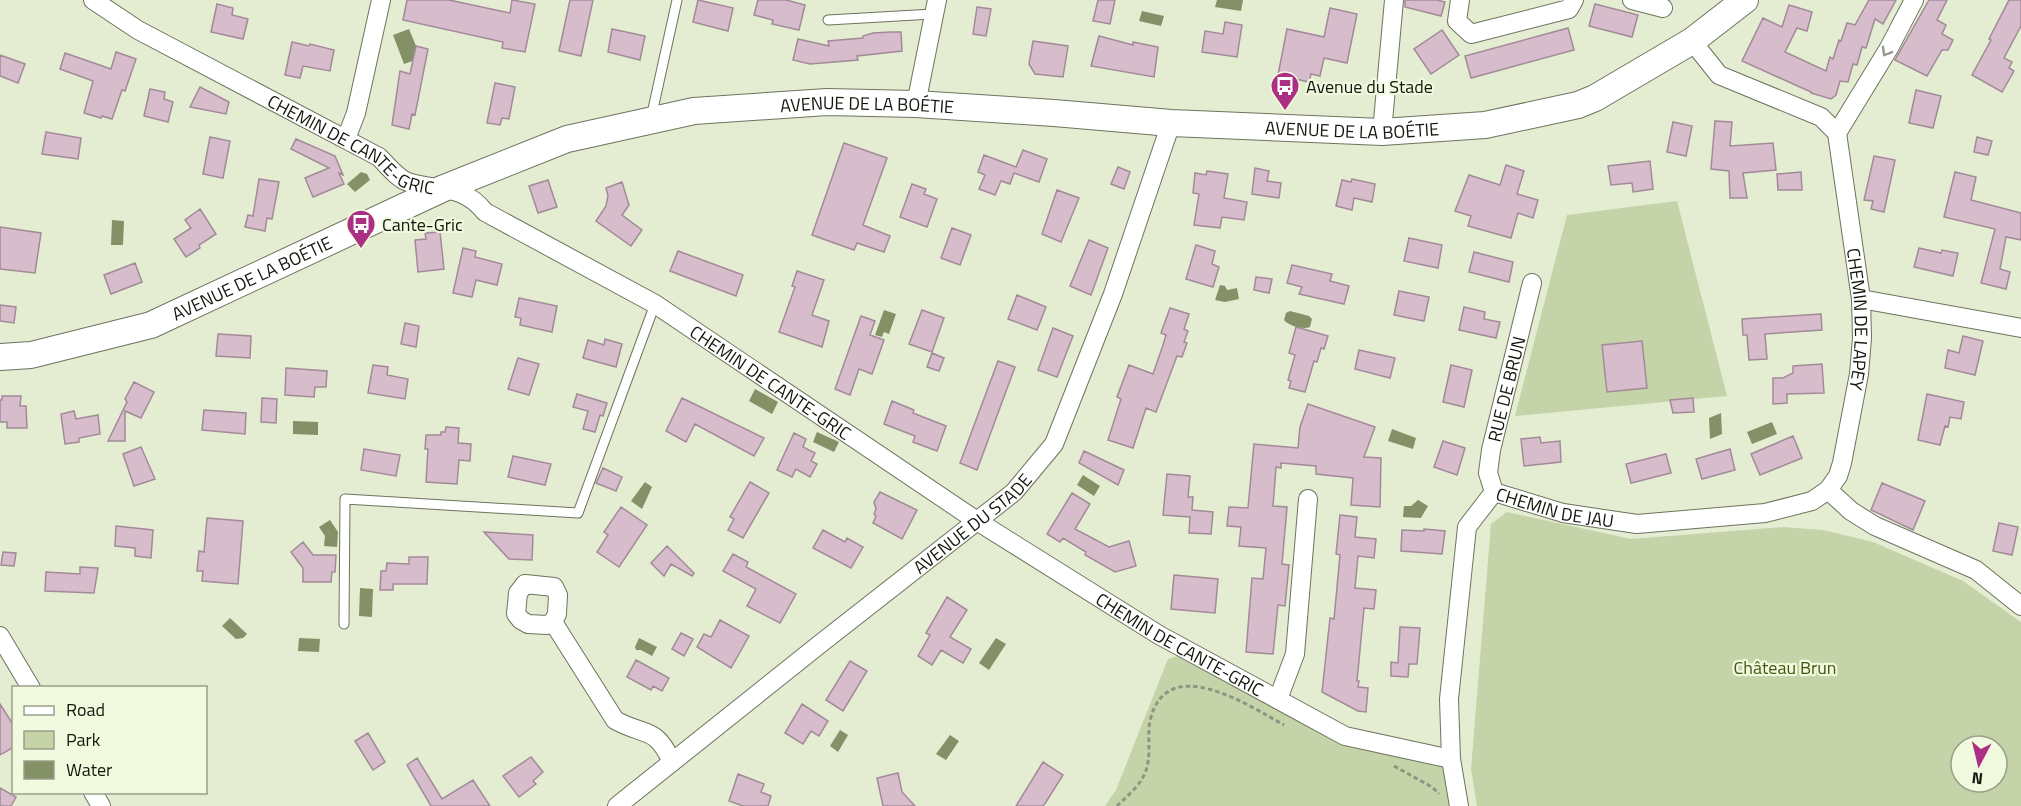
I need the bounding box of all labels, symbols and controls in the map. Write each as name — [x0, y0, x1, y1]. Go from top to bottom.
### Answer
one-way arrow — [1882, 46, 1894, 56]
bus stop icon: Avenue du Stade — [1269, 70, 1301, 112]
place label: Avenue du Stade — [1306, 73, 1433, 100]
street label: CHEMIN DE CANTE-GRIC — [263, 87, 436, 201]
street label: AVENUE DE LA BOÉTIE — [779, 88, 955, 120]
street label: AVENUE DE LA BOÉTIE — [1265, 114, 1440, 146]
bus stop icon: Cante-Gric — [345, 208, 377, 250]
place label: Cante-Gric — [382, 211, 463, 238]
street label: AVENUE DE LA BOÉTIE — [167, 229, 336, 327]
street label: CHEMIN DE LAPEY — [1840, 246, 1876, 393]
street label: CHEMIN DE CANTE-GRIC — [685, 318, 857, 446]
street label: RUE DE BRUN — [1480, 333, 1532, 445]
street label: AVENUE DU STADE — [907, 467, 1038, 580]
street label: CHEMIN DE JAU — [1493, 480, 1616, 534]
street label: CHEMIN DE CANTE-GRIC — [1091, 585, 1269, 703]
park label: Château Brun — [1734, 654, 1836, 681]
legend — [12, 686, 207, 794]
text: Road — [66, 696, 105, 723]
text: Park — [66, 726, 101, 753]
north arrow — [1949, 734, 2009, 794]
text: Water — [66, 756, 112, 783]
text: N — [1970, 766, 1984, 791]

